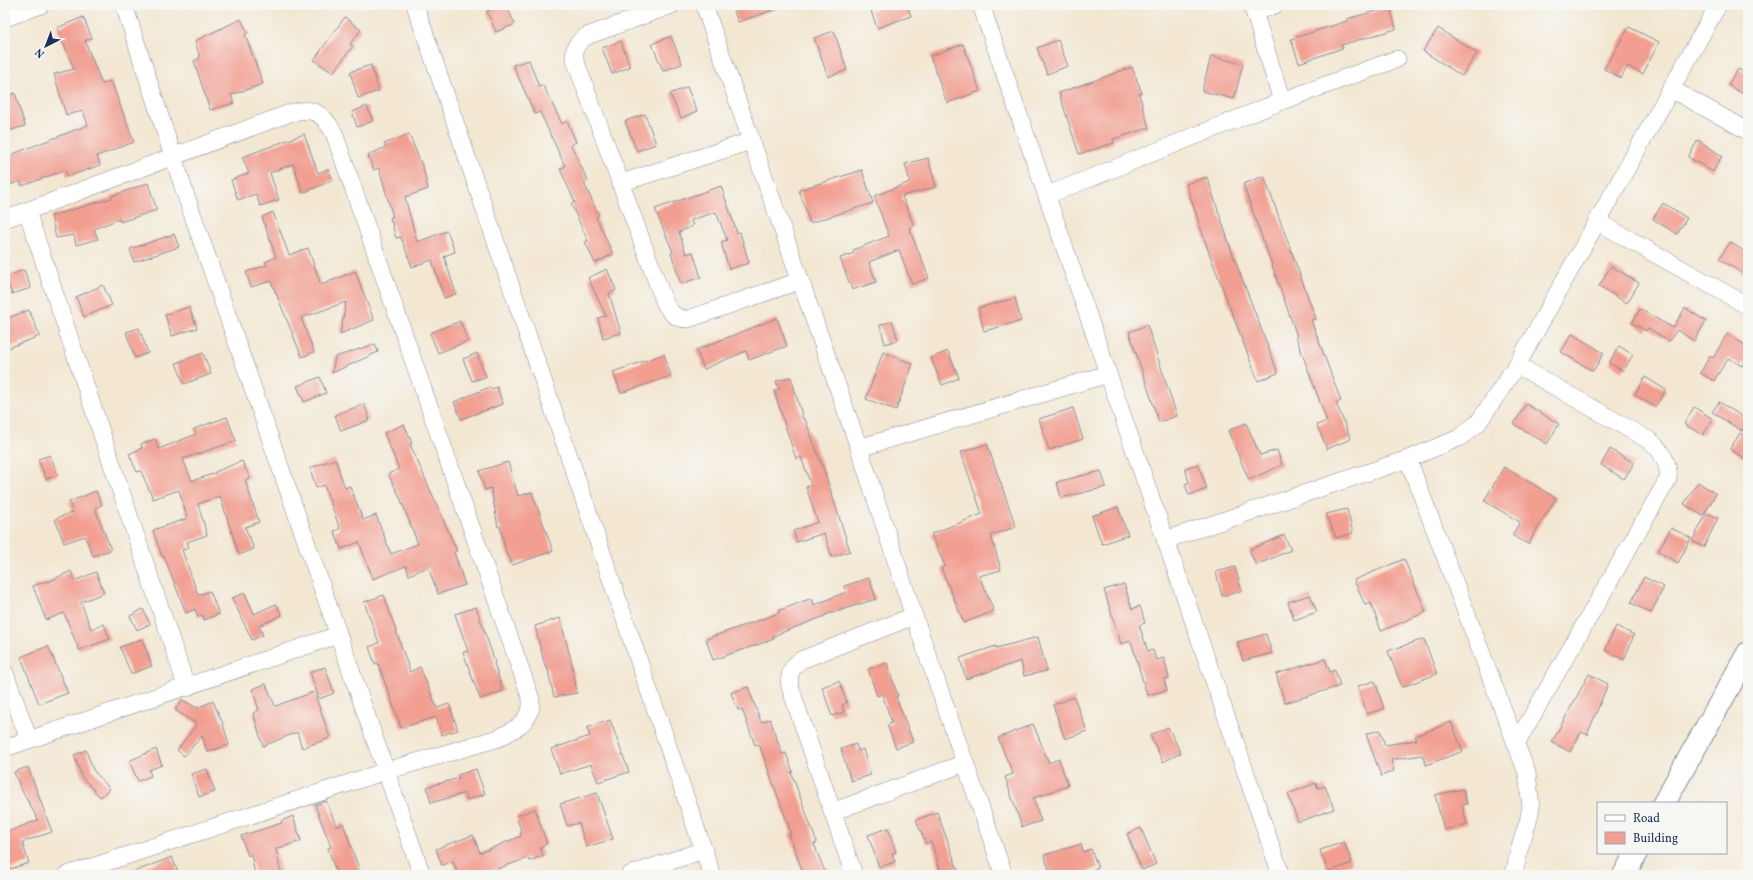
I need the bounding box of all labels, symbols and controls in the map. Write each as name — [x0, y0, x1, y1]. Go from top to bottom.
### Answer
north arrow — [26, 26, 66, 66]
text: N — [32, 44, 48, 61]
legend — [1597, 802, 1727, 854]
text: Road — [1633, 811, 1660, 827]
text: Building — [1633, 831, 1678, 847]

